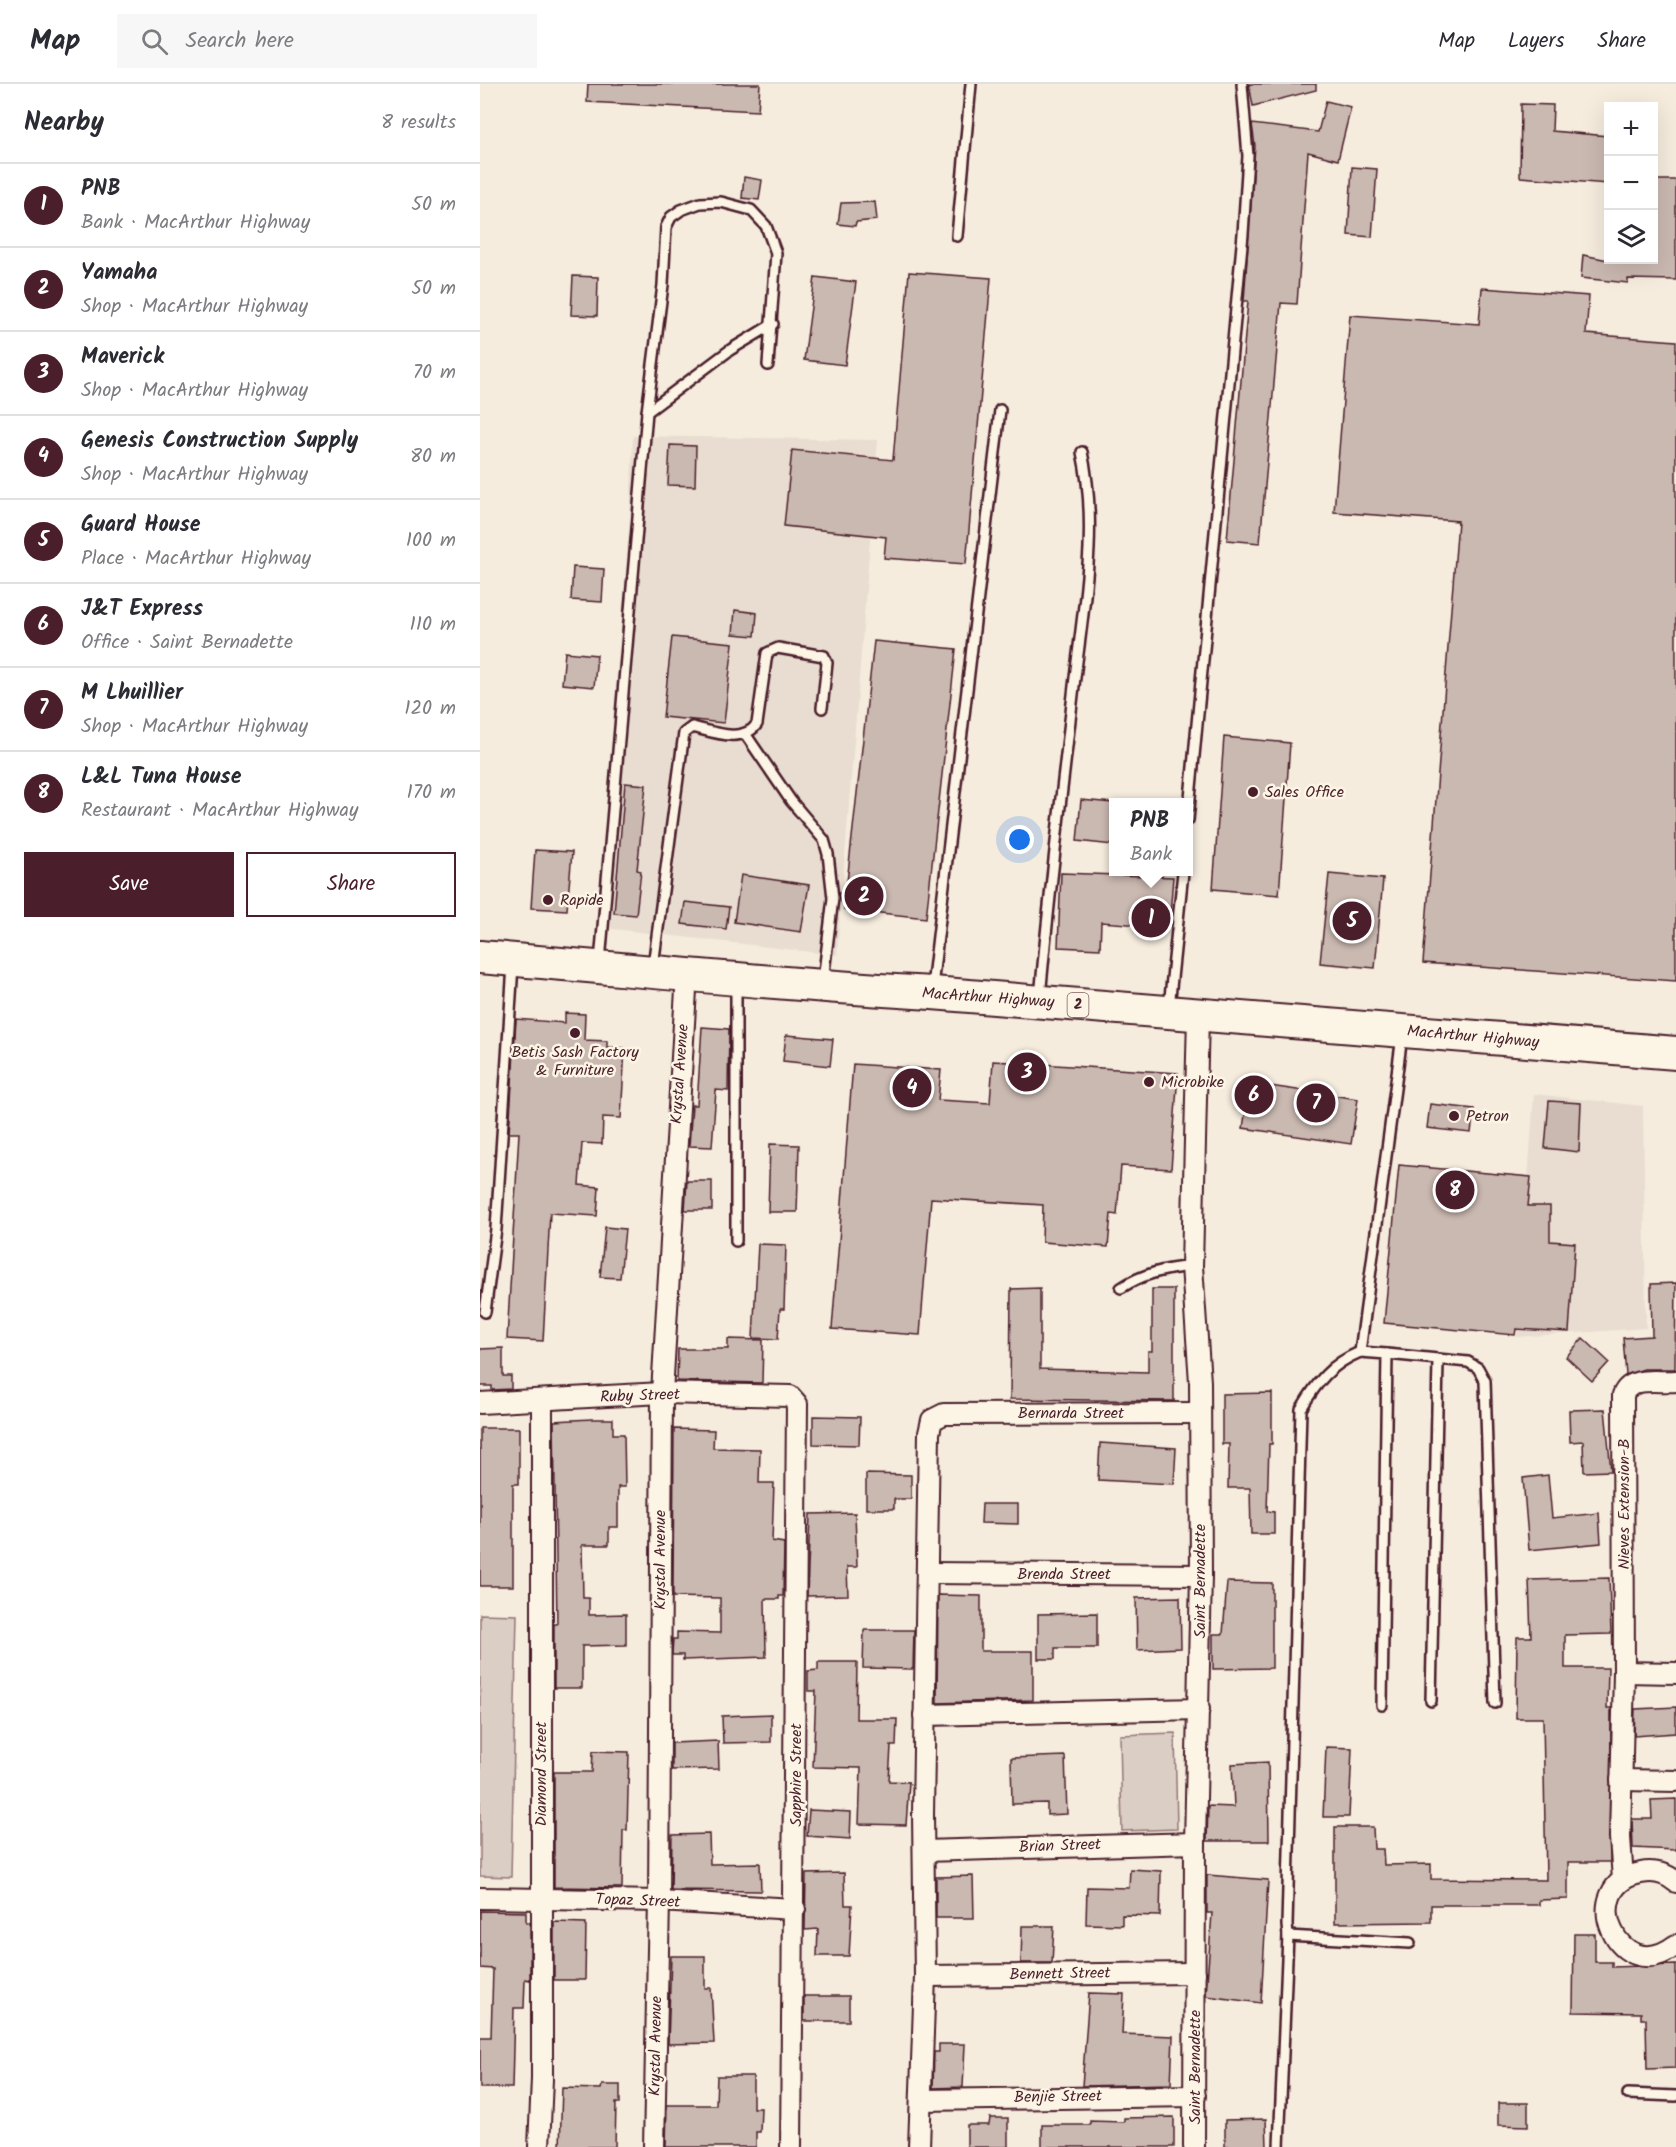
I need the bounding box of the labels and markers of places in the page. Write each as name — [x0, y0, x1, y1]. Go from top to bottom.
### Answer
place label: Sales Office — [1265, 780, 1344, 805]
marker: Sales Office — [1246, 785, 1260, 799]
pin: 2 — [844, 874, 884, 918]
place label: Rapide — [560, 888, 604, 913]
marker: Rapide — [541, 893, 555, 907]
pin: 1 — [1132, 896, 1170, 940]
pin: 5 — [1332, 898, 1372, 944]
marker: Betis Sash Factory & Furniture — [568, 1026, 582, 1040]
place label: Betis Sash Factory & Furniture — [511, 1040, 639, 1083]
pin: 3 — [1008, 1050, 1046, 1094]
pin: 4 — [892, 1066, 932, 1110]
place label: Microbike — [1161, 1070, 1224, 1095]
pin: 6 — [1234, 1072, 1274, 1118]
marker: Microbike — [1142, 1075, 1156, 1089]
pin: 7 — [1296, 1080, 1336, 1126]
place label: Petron — [1466, 1104, 1509, 1129]
marker: Petron — [1447, 1109, 1461, 1123]
pin: 8 — [1436, 1168, 1474, 1212]

